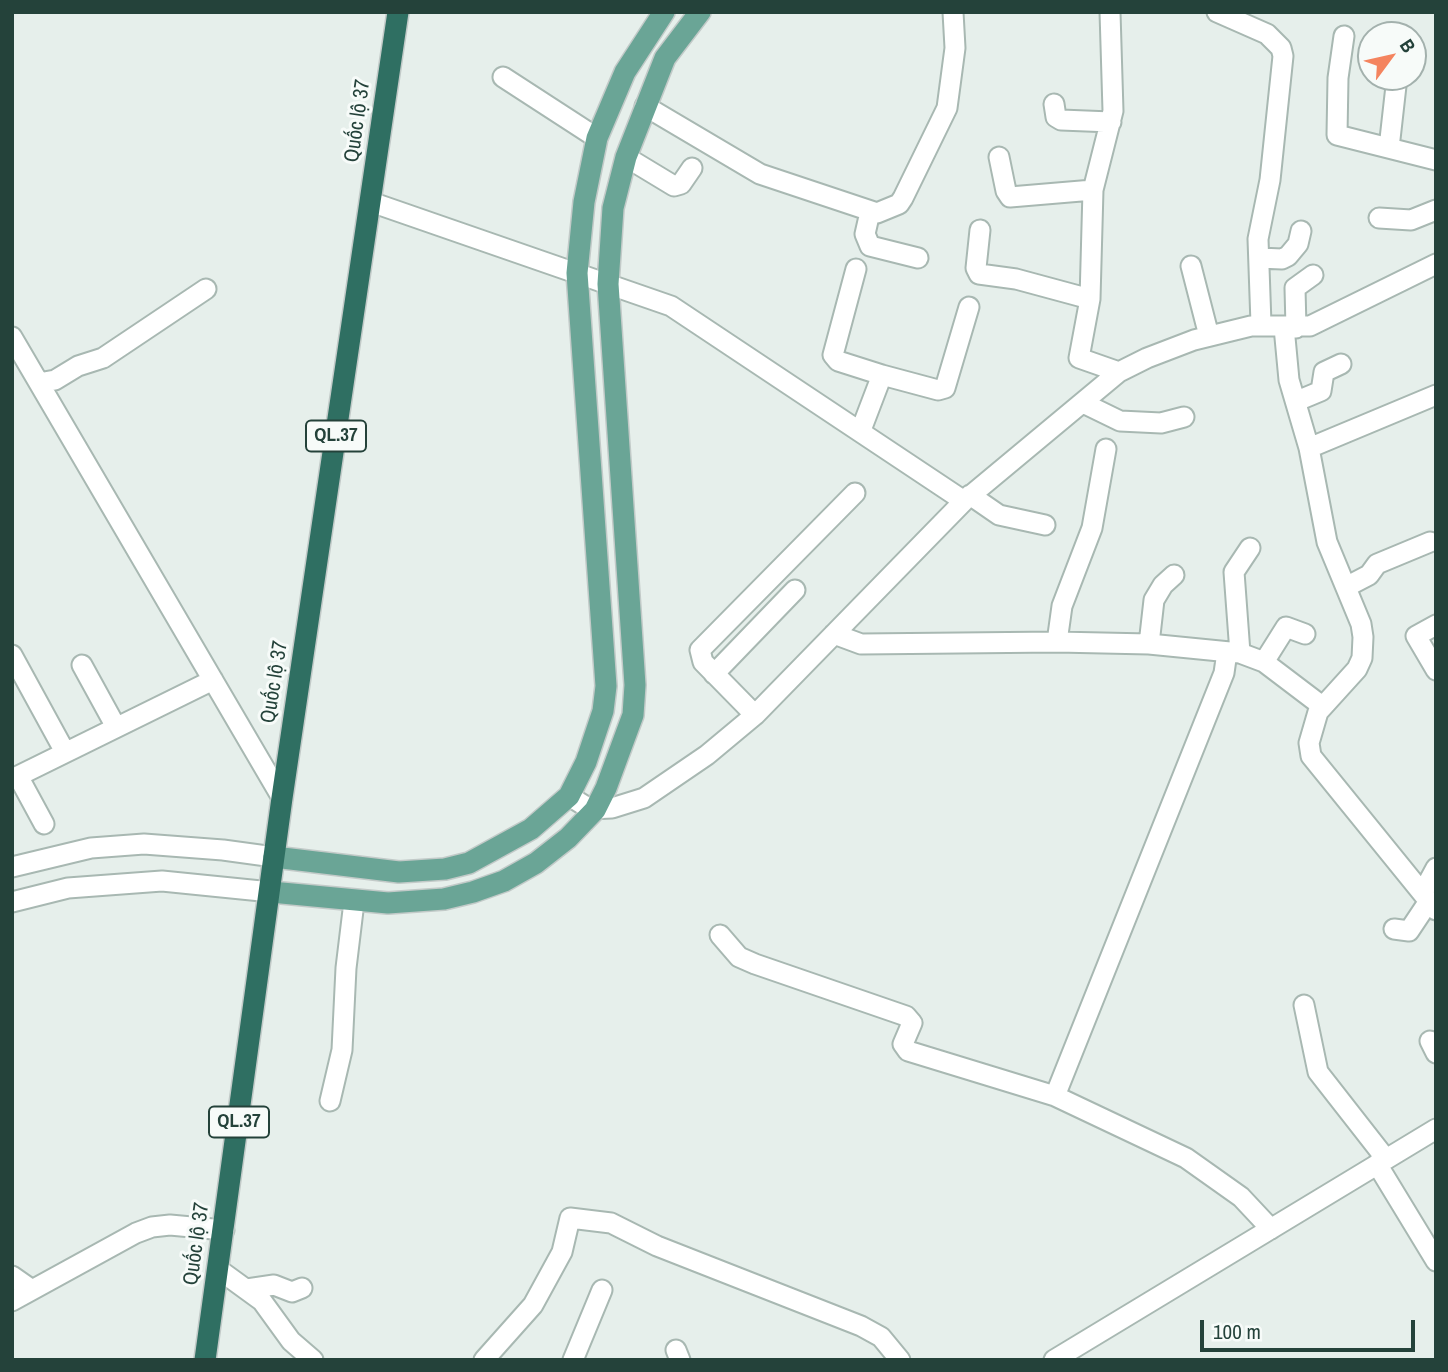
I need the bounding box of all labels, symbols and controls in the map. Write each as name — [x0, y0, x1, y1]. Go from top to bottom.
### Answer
north arrow — [1357, 21, 1427, 91]
text: B — [1394, 34, 1422, 57]
street label: Quốc lộ 37 — [340, 78, 376, 164]
road number: QL.37 — [306, 420, 366, 452]
street label: Quốc lộ 37 — [256, 639, 294, 725]
road number: QL.37 — [209, 1106, 269, 1138]
street label: Quốc lộ 37 — [179, 1201, 215, 1287]
scale bar — [1203, 1306, 1418, 1350]
text: 100 m — [1213, 1317, 1261, 1346]

